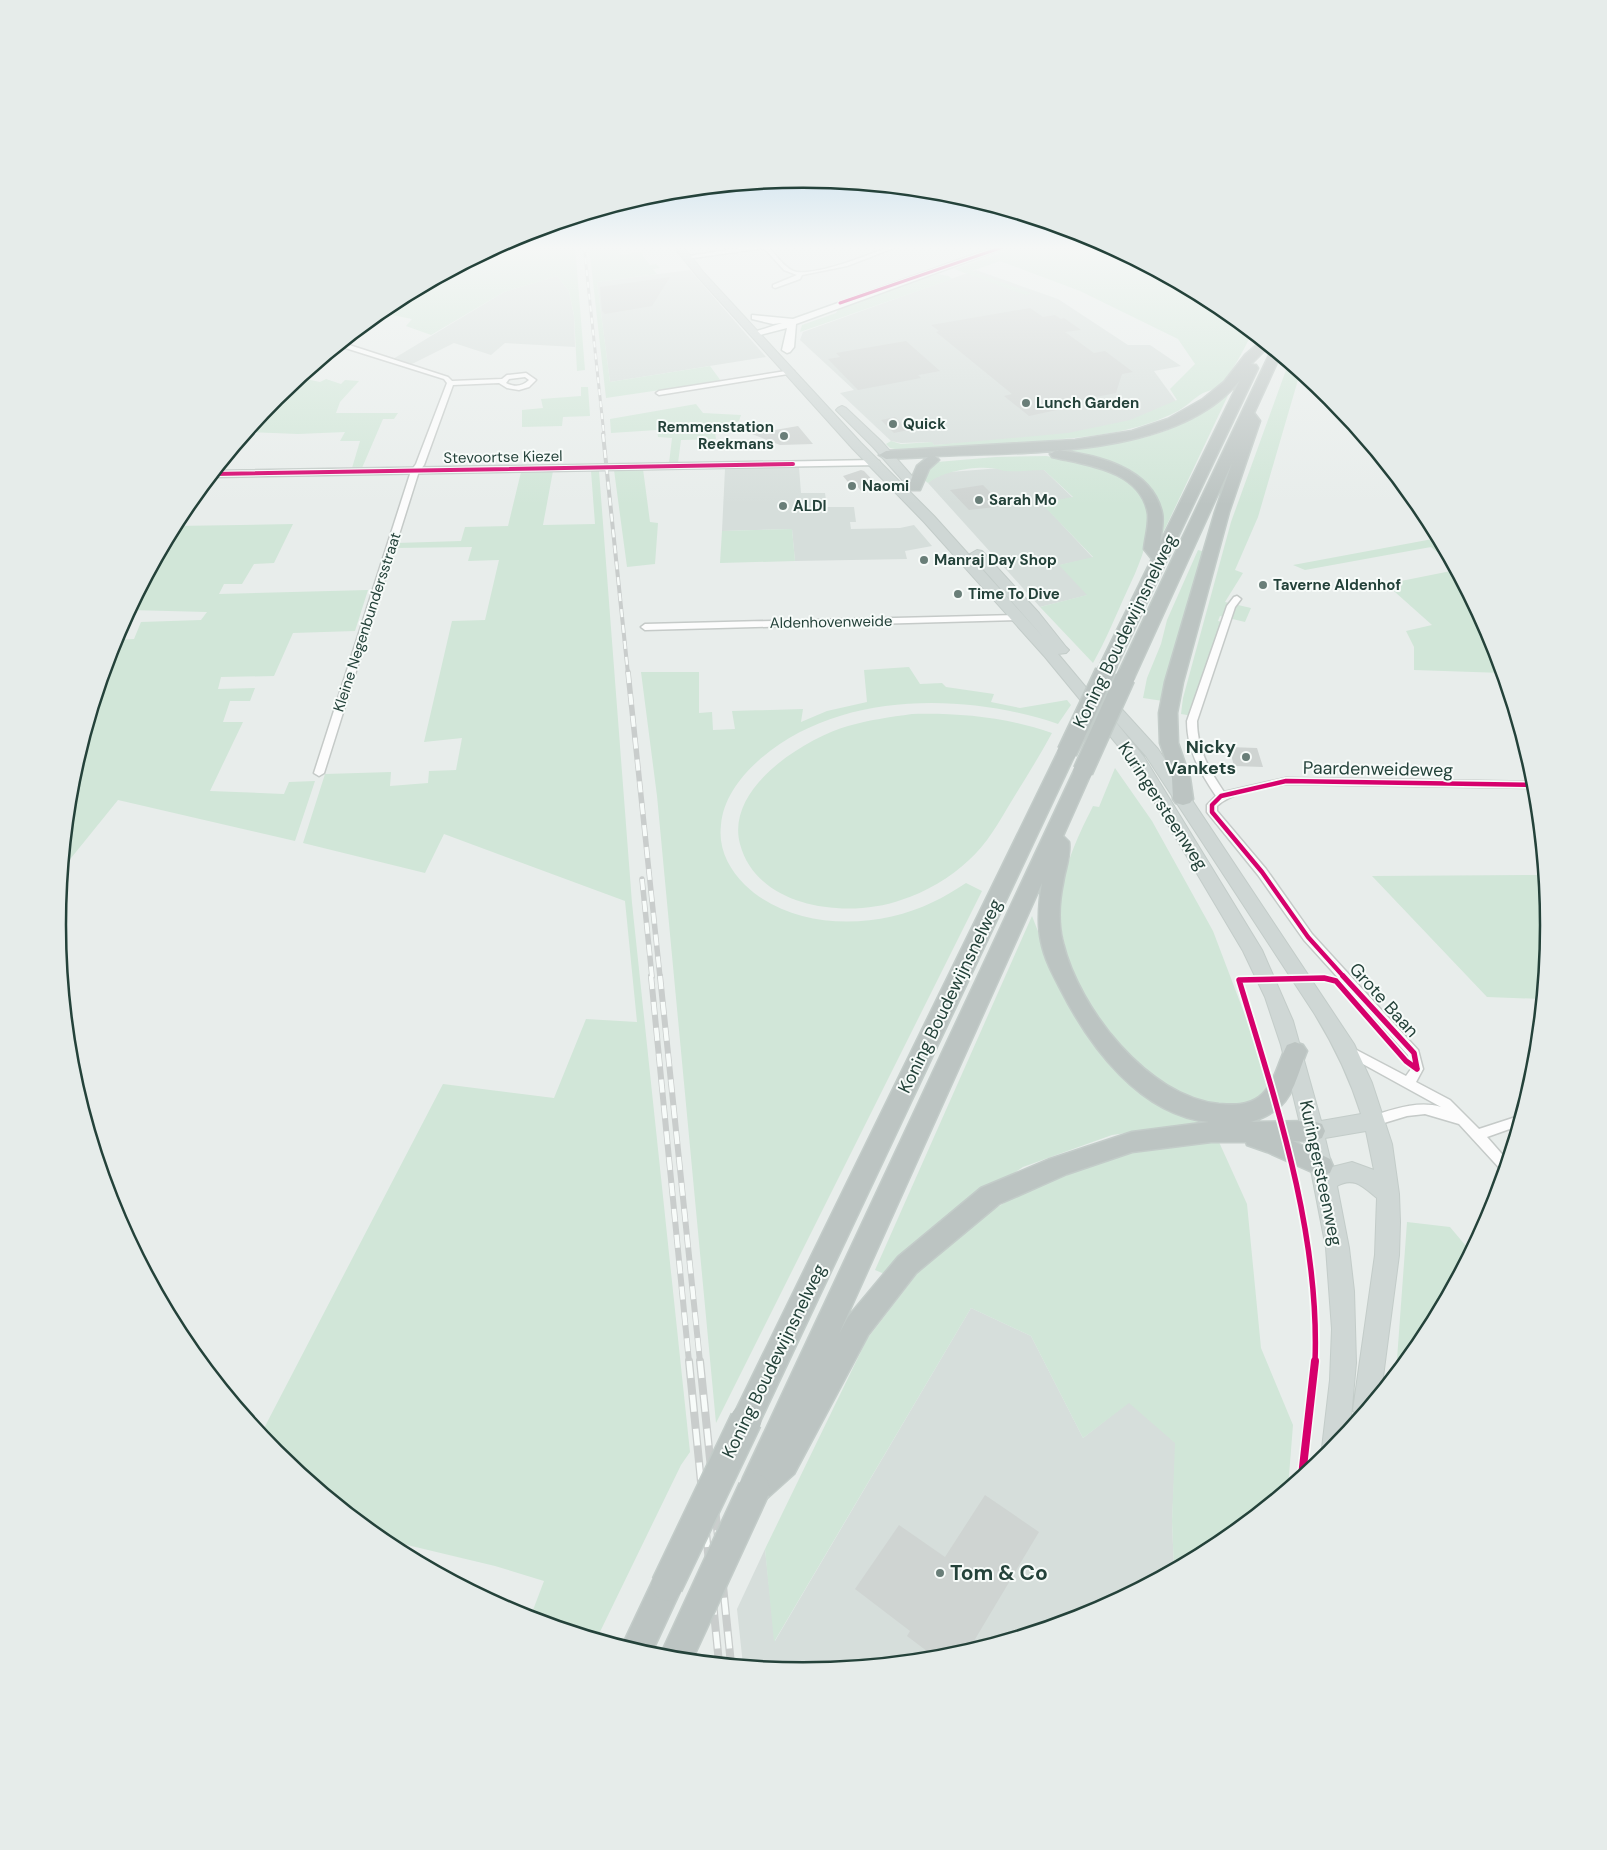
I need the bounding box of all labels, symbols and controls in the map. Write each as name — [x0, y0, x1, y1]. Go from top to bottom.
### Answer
place label: Lunch Garden — [1036, 393, 1139, 413]
marker: Lunch Garden — [1020, 397, 1032, 409]
place label: Quick — [903, 414, 946, 434]
place label: Remmenstation Reekmans — [657, 417, 774, 454]
marker: Quick — [887, 418, 899, 430]
marker: Remmenstation Reekmans — [778, 430, 790, 442]
street label: Stevoortse Kiezel — [443, 446, 563, 468]
place label: Naomi — [862, 476, 909, 496]
marker: Naomi — [846, 480, 858, 492]
place label: Sarah Mo — [989, 490, 1057, 510]
marker: Sarah Mo — [973, 494, 985, 506]
place label: ALDI — [793, 496, 827, 516]
marker: ALDI — [777, 500, 789, 512]
street label: Kleine Negenbundersstraat — [329, 530, 406, 714]
street label: Koning Boudewijnsnelweg — [1067, 530, 1183, 732]
place label: Manraj Day Shop — [934, 550, 1057, 570]
marker: Manraj Day Shop — [918, 554, 930, 566]
place label: Taverne Aldenhof — [1273, 575, 1401, 595]
marker: Taverne Aldenhof — [1257, 579, 1269, 591]
place label: Time To Dive — [968, 584, 1060, 604]
marker: Time To Dive — [952, 588, 964, 600]
street label: Aldenhovenweide — [769, 611, 893, 633]
place label: Nicky Vankets — [1165, 735, 1236, 780]
street label: Kuringersteenweg — [1113, 737, 1213, 875]
marker: Nicky Vankets — [1240, 751, 1252, 763]
street label: Paardenweideweg — [1303, 756, 1453, 782]
street label: Koning Boudewijnsnelweg — [892, 895, 1008, 1097]
street label: Grote Baan — [1344, 957, 1424, 1043]
street label: Kuringersteenweg — [1294, 1098, 1348, 1248]
street label: Koning Boudewijnsnelweg — [716, 1260, 832, 1462]
place label: Tom & Co — [950, 1559, 1048, 1587]
marker: Tom & Co — [934, 1567, 946, 1579]

